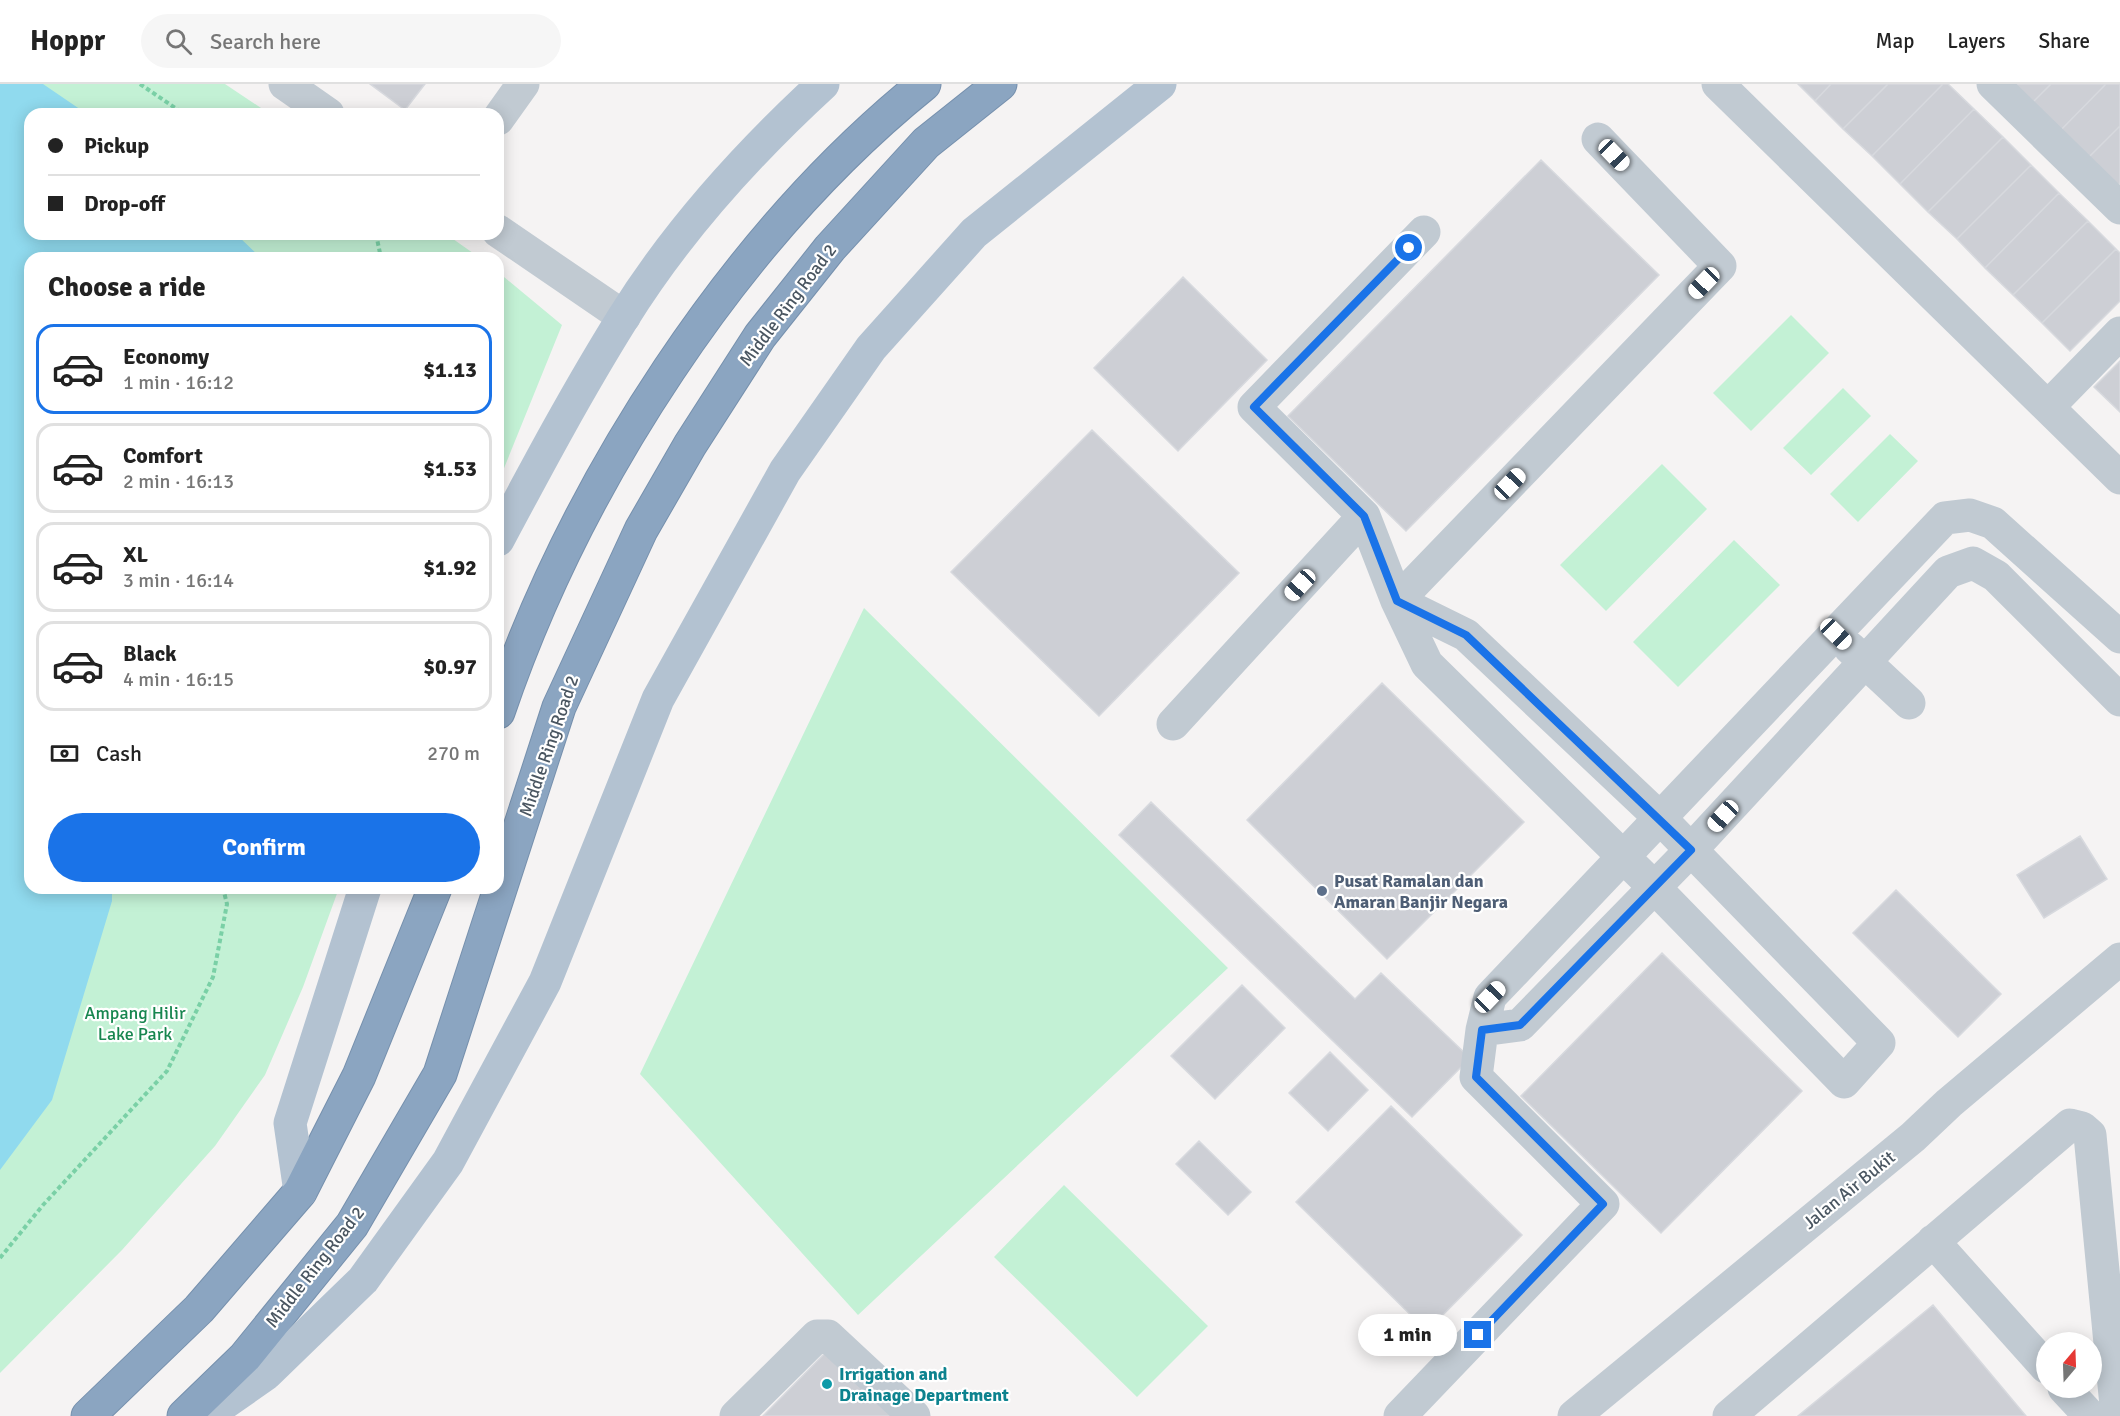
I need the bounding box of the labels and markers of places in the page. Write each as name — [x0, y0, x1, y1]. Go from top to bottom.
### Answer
place label: Pusat Ramalan dan Amaran Banjir Negara — [1334, 870, 1508, 913]
marker: Pusat Ramalan dan Amaran Banjir Negara — [1315, 884, 1329, 898]
place label: Irrigation and Drainage Department — [839, 1363, 1009, 1406]
marker: Irrigation and Drainage Department — [820, 1377, 834, 1391]

